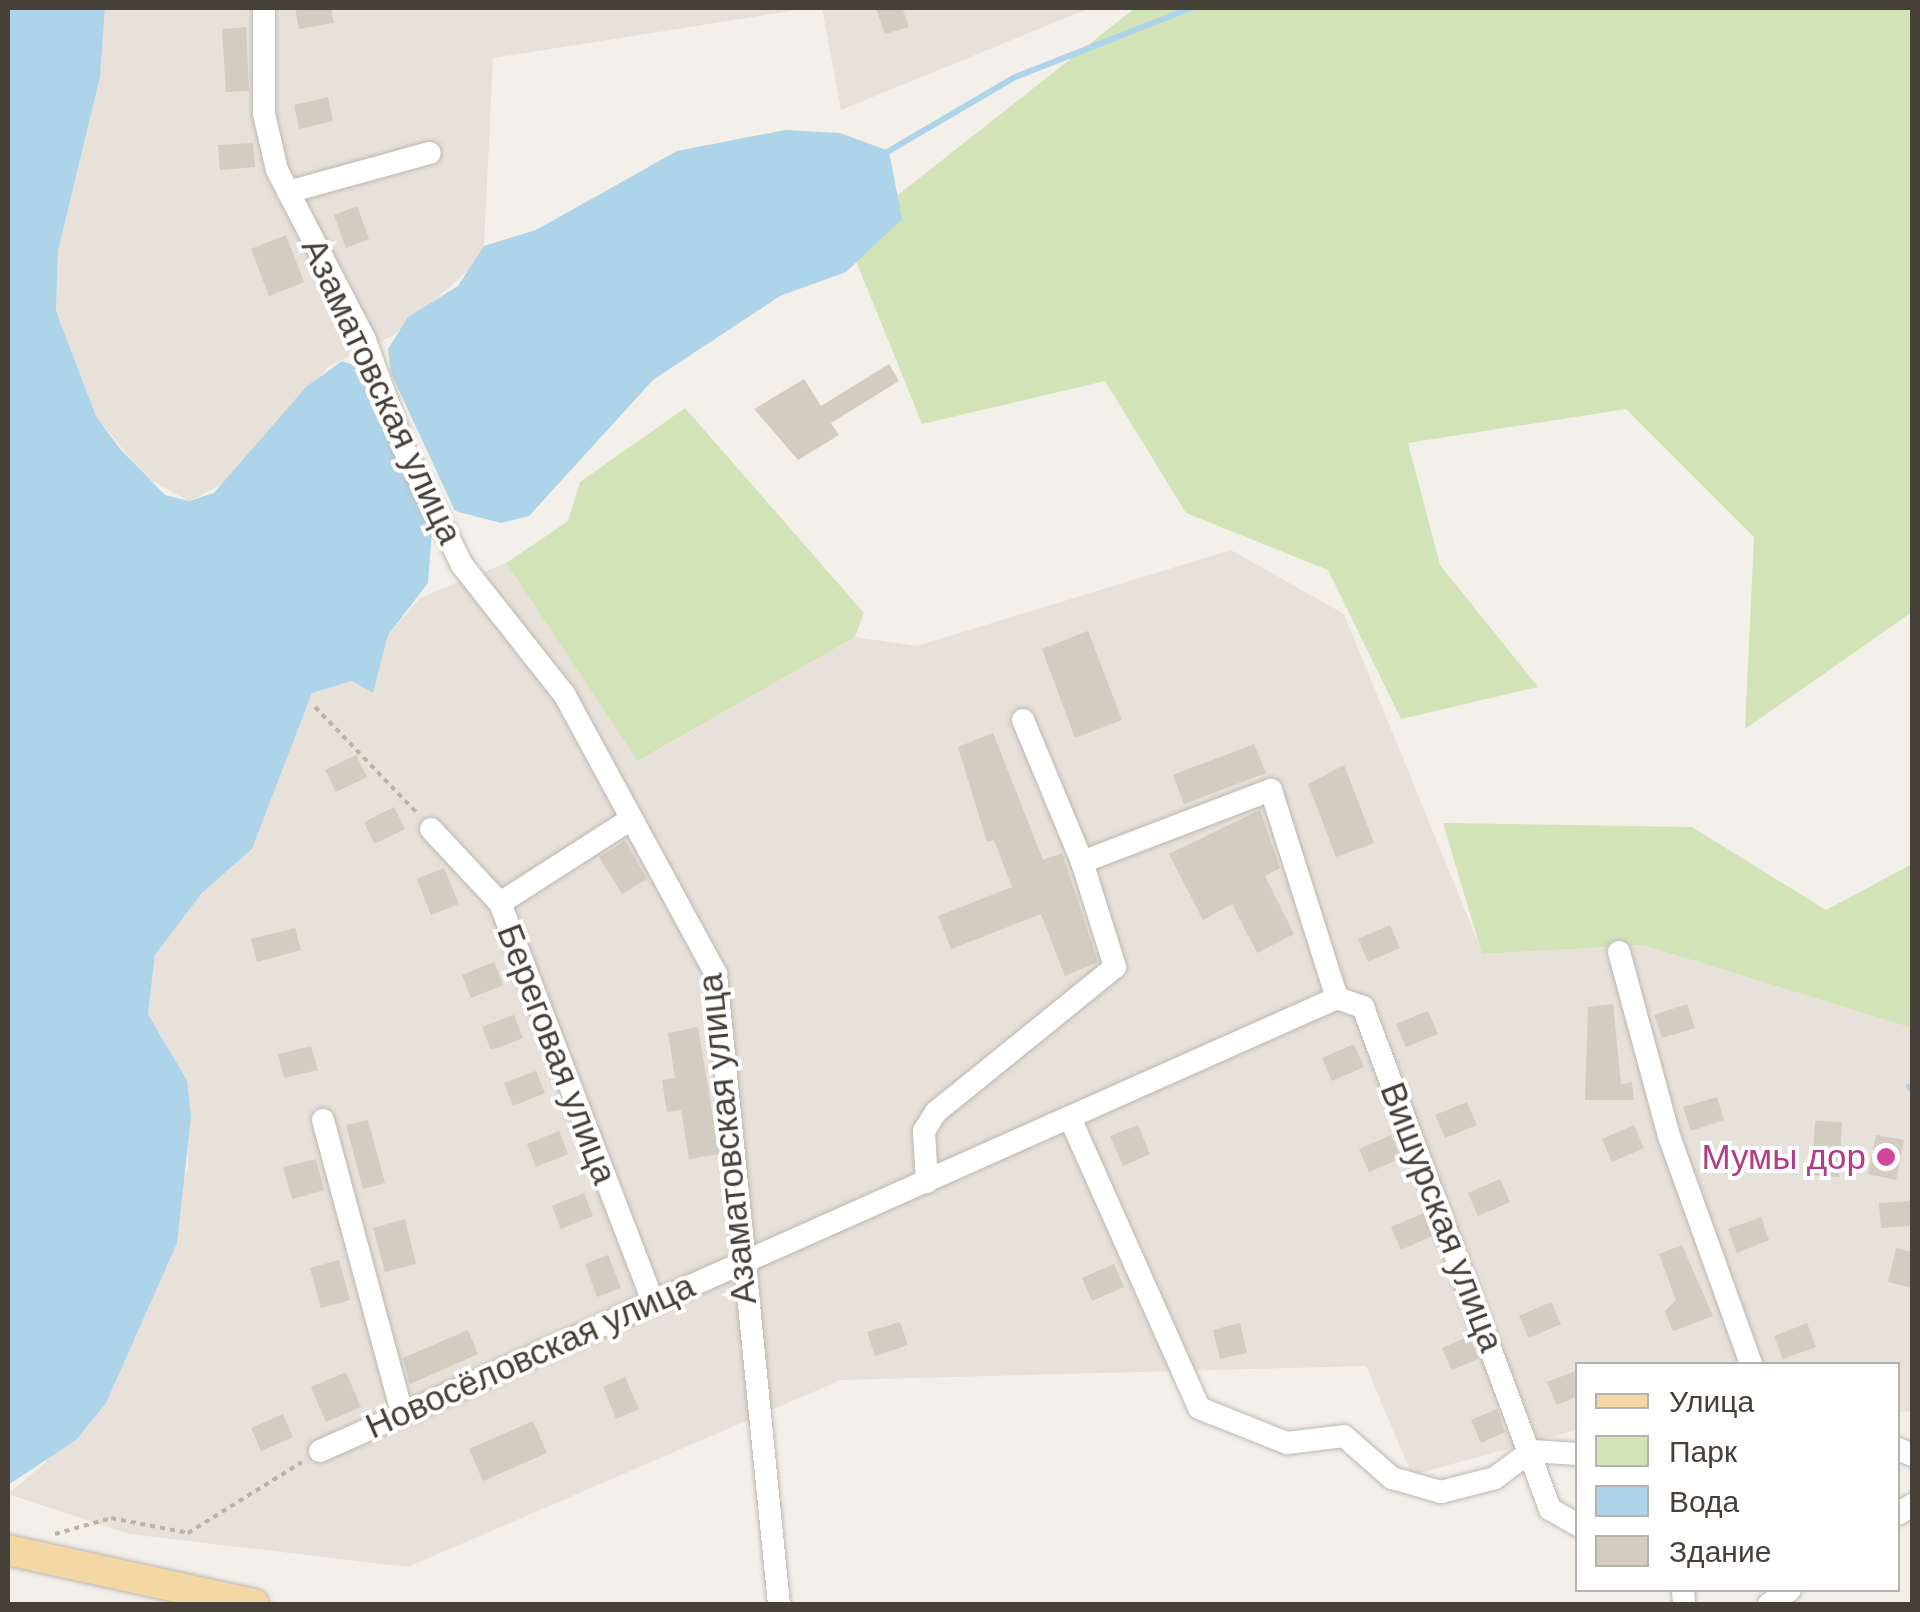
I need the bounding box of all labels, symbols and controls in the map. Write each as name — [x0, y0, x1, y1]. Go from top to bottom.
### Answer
street label: Азаматовская улица — [293, 231, 471, 551]
street label: Береговая улица — [488, 918, 626, 1190]
street label: Азаматовская улица — [689, 971, 765, 1307]
street label: Вишурская улица — [1371, 1076, 1513, 1358]
place label: Мумы дор — [1701, 1136, 1866, 1178]
marker: Мумы дор — [1875, 1146, 1897, 1168]
street label: Новосёловская улица — [359, 1265, 701, 1447]
legend — [1575, 1362, 1900, 1592]
text: Улица — [1669, 1382, 1754, 1421]
text: Парк — [1669, 1432, 1737, 1471]
text: Вода — [1669, 1482, 1739, 1521]
text: Здание — [1669, 1532, 1771, 1571]

